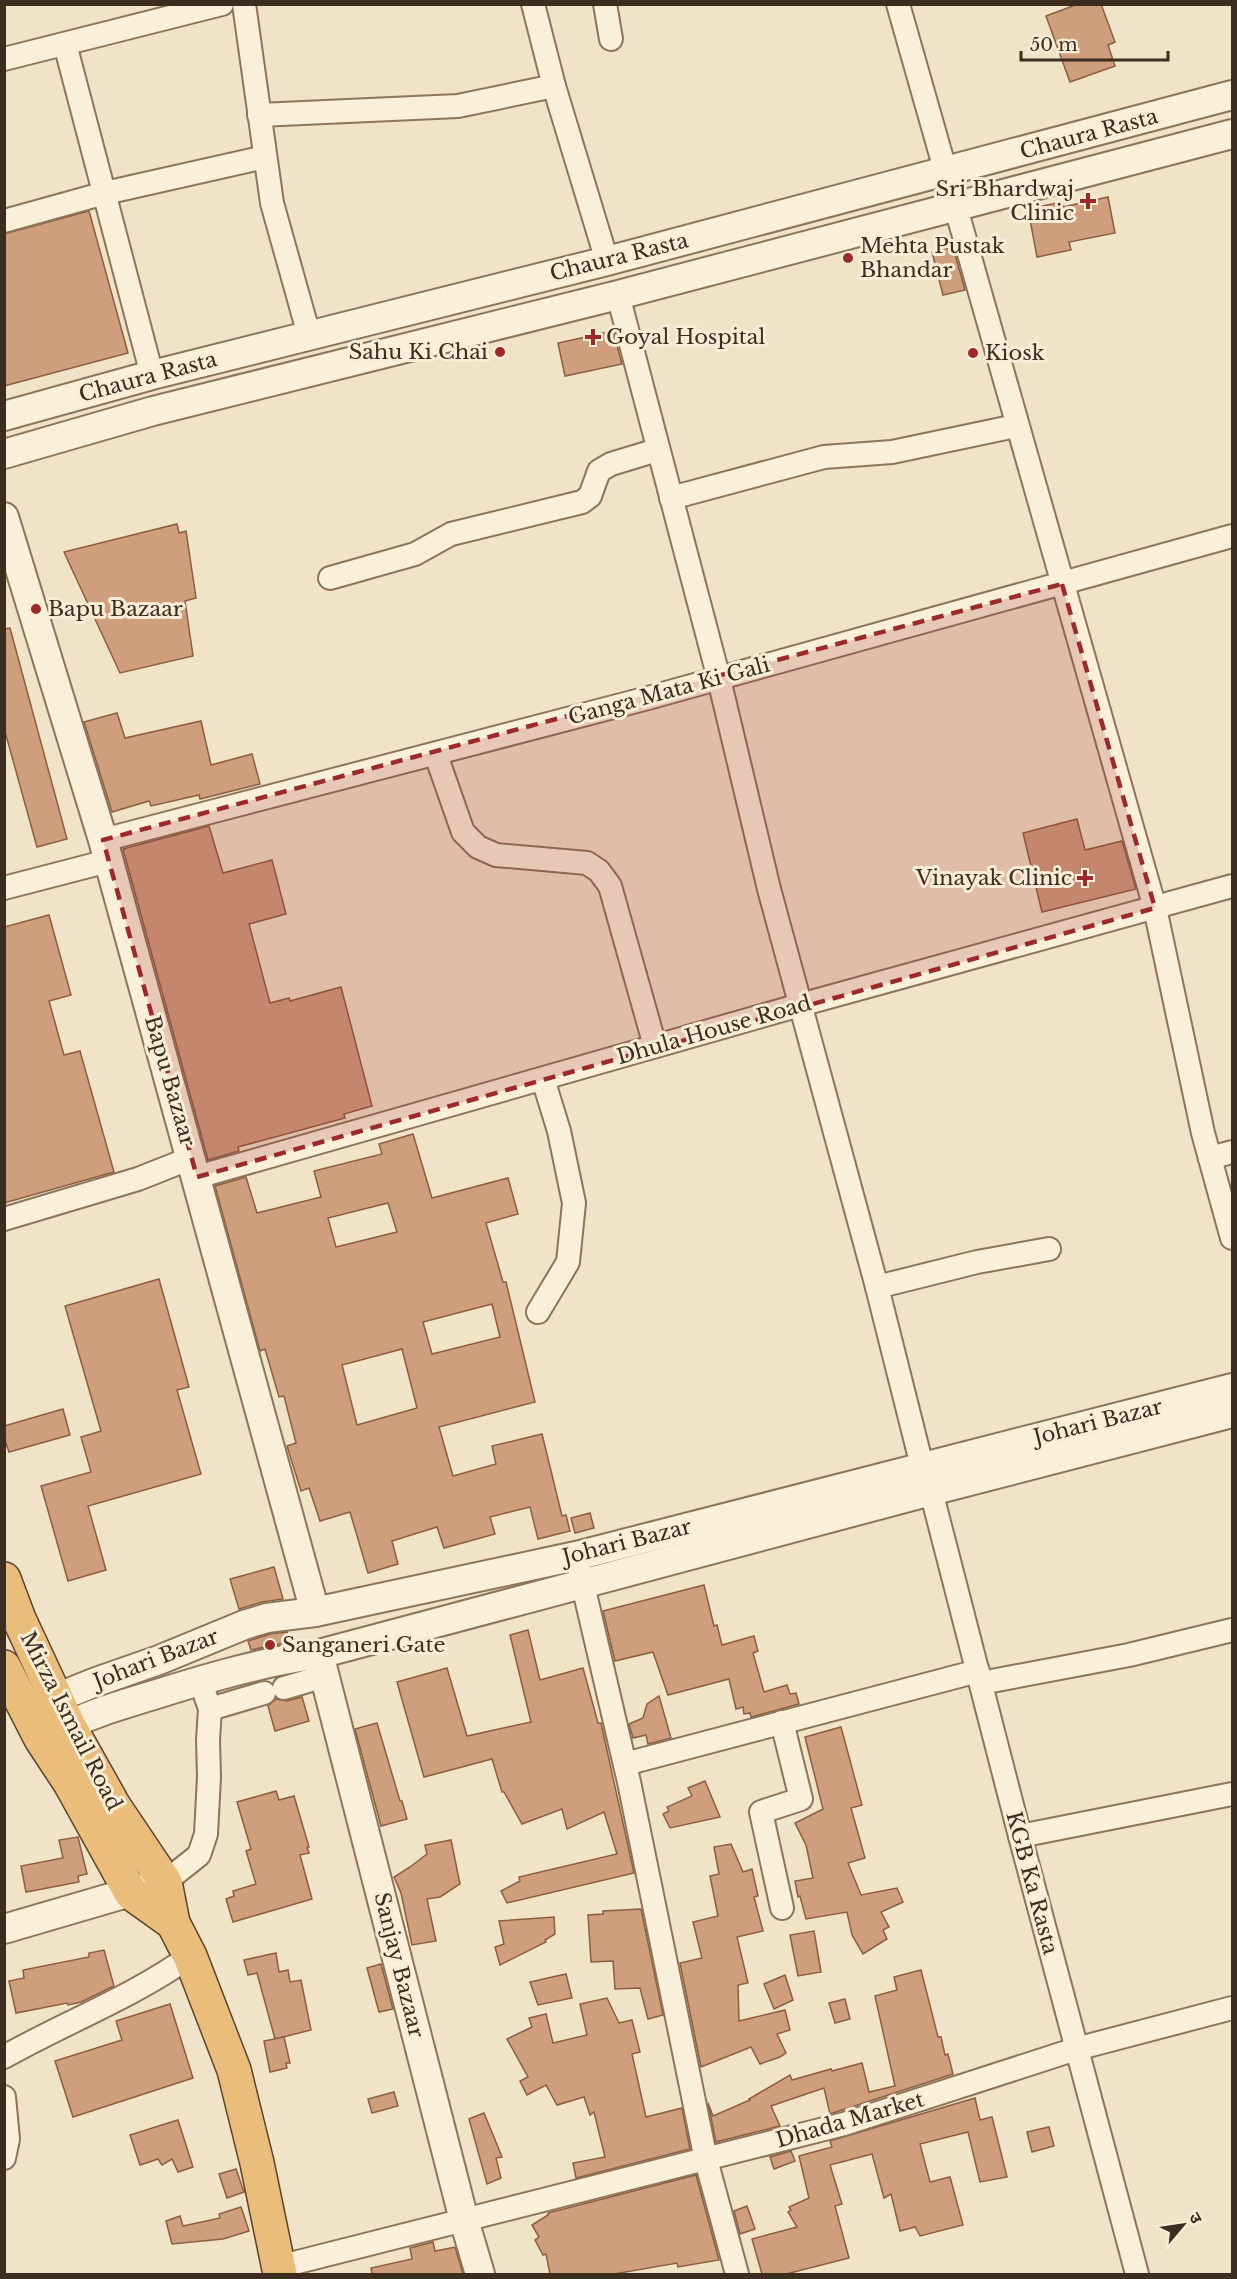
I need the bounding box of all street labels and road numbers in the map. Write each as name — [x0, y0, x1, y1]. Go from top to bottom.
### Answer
street label: Chaura Rasta — [1017, 103, 1161, 165]
street label: Chaura Rasta — [547, 227, 691, 287]
street label: Chaura Rasta — [76, 346, 220, 408]
street label: Ganga Mata Ki Gali — [565, 652, 773, 730]
street label: Dhula House Road — [614, 990, 814, 1070]
street label: Bapu Bazaar — [139, 1013, 201, 1149]
street label: Johari Bazar — [1028, 1393, 1165, 1451]
street label: Johari Bazar — [557, 1513, 694, 1571]
street label: Johari Bazar — [87, 1623, 222, 1696]
street label: Mirza Ismail Road — [15, 1627, 127, 1815]
street label: KGB Ka Rasta — [1000, 1809, 1064, 1958]
street label: Sanjay Bazaar — [368, 1890, 430, 2040]
street label: Dhada Market — [773, 2086, 927, 2154]

